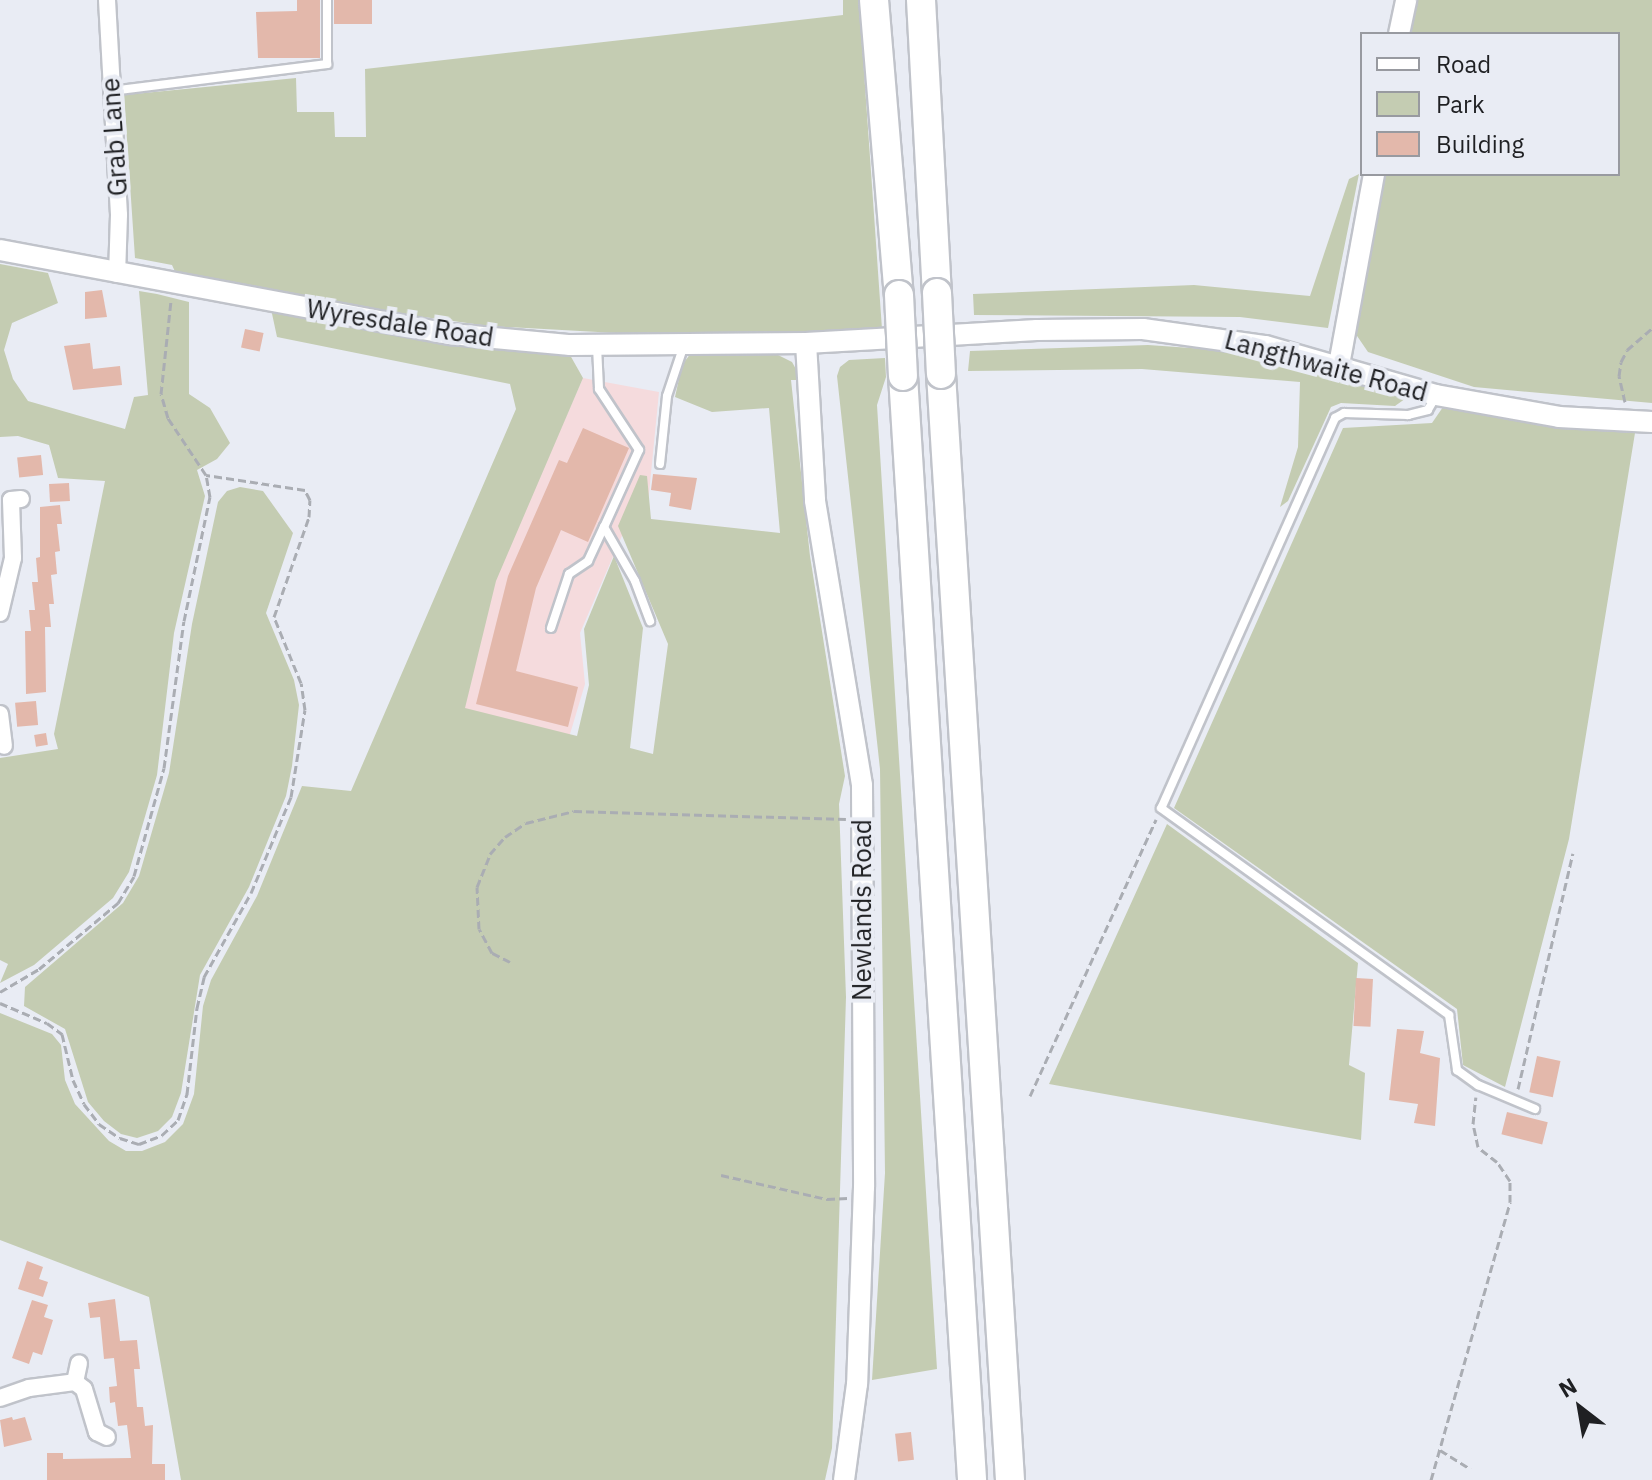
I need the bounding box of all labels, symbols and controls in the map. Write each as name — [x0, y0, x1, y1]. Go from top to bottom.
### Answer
legend — [1360, 32, 1620, 176]
text: Road — [1436, 48, 1491, 80]
street label: Grab Lane — [94, 77, 134, 197]
text: Park — [1436, 88, 1485, 120]
text: Building — [1436, 128, 1524, 160]
street label: Wyresdale Road — [304, 293, 496, 353]
street label: Langthwaite Road — [1221, 324, 1431, 408]
street label: Newlands Road — [846, 819, 878, 1001]
north arrow — [1540, 1368, 1620, 1448]
text: N — [1553, 1370, 1582, 1404]

